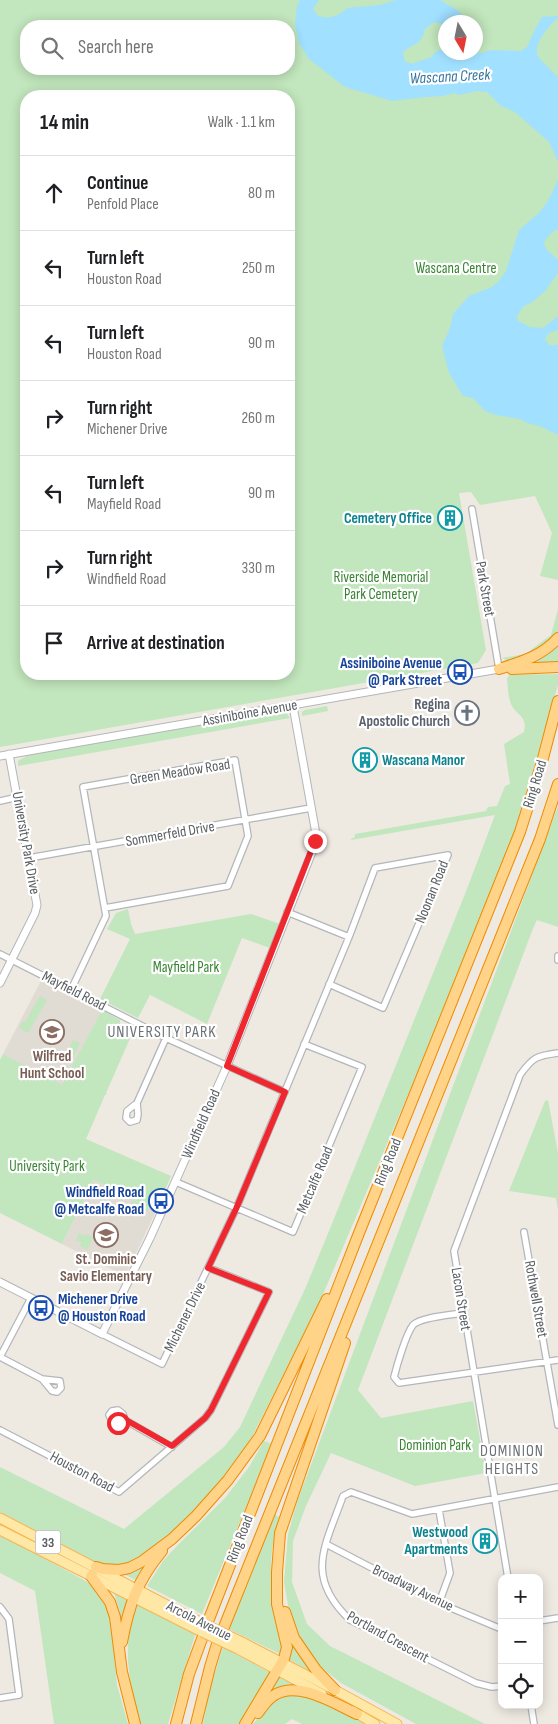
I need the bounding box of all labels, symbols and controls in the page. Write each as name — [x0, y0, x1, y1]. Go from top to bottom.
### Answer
north arrow — [438, 15, 483, 60]
search box — [20, 20, 295, 75]
icon: search — [38, 34, 66, 62]
text: Search here — [78, 36, 154, 59]
water label: Wascana Creek — [409, 65, 492, 89]
text: 14 min — [40, 110, 89, 135]
text: Walk · 1.1 km — [208, 113, 275, 132]
text: Continue — [87, 172, 148, 195]
icon: ahead — [40, 179, 68, 207]
text: 80 m — [248, 184, 275, 203]
text: Penfold Place — [87, 195, 159, 214]
text: Turn left — [87, 247, 144, 270]
icon: left — [40, 254, 68, 282]
text: 250 m — [242, 259, 275, 278]
park label: Wascana Centre — [415, 259, 497, 278]
text: Houston Road — [87, 270, 162, 289]
text: Turn left — [87, 322, 144, 345]
icon: left — [40, 329, 68, 357]
text: 90 m — [248, 334, 275, 353]
text: Houston Road — [87, 345, 162, 364]
text: Turn right — [87, 397, 152, 420]
icon: right — [40, 404, 68, 432]
text: 260 m — [241, 409, 275, 428]
text: Michener Drive — [87, 420, 168, 439]
text: Turn left — [87, 472, 144, 495]
icon: left — [40, 479, 68, 507]
text: 90 m — [248, 484, 275, 503]
text: Mayfield Road — [87, 495, 161, 514]
building icon: Cemetery Office — [437, 505, 463, 531]
place label: Cemetery Office — [344, 509, 432, 528]
text: Turn right — [87, 547, 152, 570]
icon: right — [40, 554, 68, 582]
text: 330 m — [242, 559, 275, 578]
street label: Park Street — [471, 560, 499, 619]
park label: Riverside Memorial Park Cemetery — [334, 568, 428, 604]
text: Windfield Road — [87, 570, 166, 589]
icon: arrive — [40, 629, 68, 657]
text: Arrive at destination — [87, 632, 225, 655]
place label: Assiniboine Avenue @ Park Street — [339, 654, 442, 690]
bus stop icon: Assiniboine Avenue @ Park Street — [447, 659, 473, 685]
street label: Assiniboine Avenue — [200, 695, 299, 731]
place label: Regina Apostolic Church — [358, 695, 450, 731]
church icon: Regina Apostolic Church — [454, 700, 480, 726]
building icon: Wascana Manor — [352, 747, 378, 773]
place label: Wascana Manor — [382, 751, 465, 770]
street label: Green Meadow Road — [128, 755, 232, 789]
street label: Ring Road — [519, 758, 551, 810]
street label: University Park Drive — [8, 790, 44, 896]
street label: Sommerfeld Drive — [124, 817, 216, 851]
route end — [304, 830, 327, 853]
street label: Noonan Road — [411, 858, 453, 926]
park label: Mayfield Park — [153, 958, 219, 977]
street label: Mayfield Road — [39, 967, 109, 1015]
school or university icon: Wilfred Hunt School — [39, 1019, 65, 1045]
district label: UNIVERSITY PARK — [107, 1023, 217, 1042]
place label: Wilfred Hunt School — [20, 1047, 84, 1083]
street label: Windfield Road — [177, 1086, 225, 1162]
street label: Ring Road — [370, 1135, 406, 1189]
street label: Metcalfe Road — [292, 1144, 338, 1216]
park label: University Park — [9, 1157, 85, 1176]
place label: Windfield Road @ Metcalfe Road — [54, 1183, 144, 1219]
bus stop icon: Windfield Road @ Metcalfe Road — [148, 1188, 174, 1214]
school or university icon: St. Dominic Savio Elementary — [93, 1222, 119, 1248]
place label: St. Dominic Savio Elementary — [60, 1250, 153, 1286]
street label: Rothwell Street — [520, 1259, 552, 1339]
street label: Lacon Street — [447, 1266, 475, 1332]
street label: Michener Drive — [160, 1279, 210, 1355]
place label: Michener Drive @ Houston Road — [58, 1290, 146, 1326]
bus stop icon: Michener Drive @ Houston Road — [28, 1295, 54, 1321]
route start — [107, 1412, 130, 1435]
park label: Dominion Park — [399, 1436, 471, 1455]
district label: DOMINION HEIGHTS — [480, 1442, 544, 1479]
street label: Houston Road — [47, 1447, 117, 1497]
street label: Ring Road — [222, 1512, 258, 1566]
place label: Westwood Apartments — [403, 1523, 468, 1559]
building icon: Westwood Apartments — [472, 1528, 498, 1554]
road number: 33 — [36, 1530, 60, 1554]
street label: Broadway Avenue — [369, 1560, 457, 1616]
map controls — [498, 1574, 543, 1709]
button: + — [498, 1574, 543, 1619]
street label: Arcola Avenue — [162, 1596, 235, 1645]
street label: Portland Crescent — [344, 1607, 433, 1668]
button: − — [498, 1619, 543, 1664]
button: locate — [498, 1664, 543, 1709]

